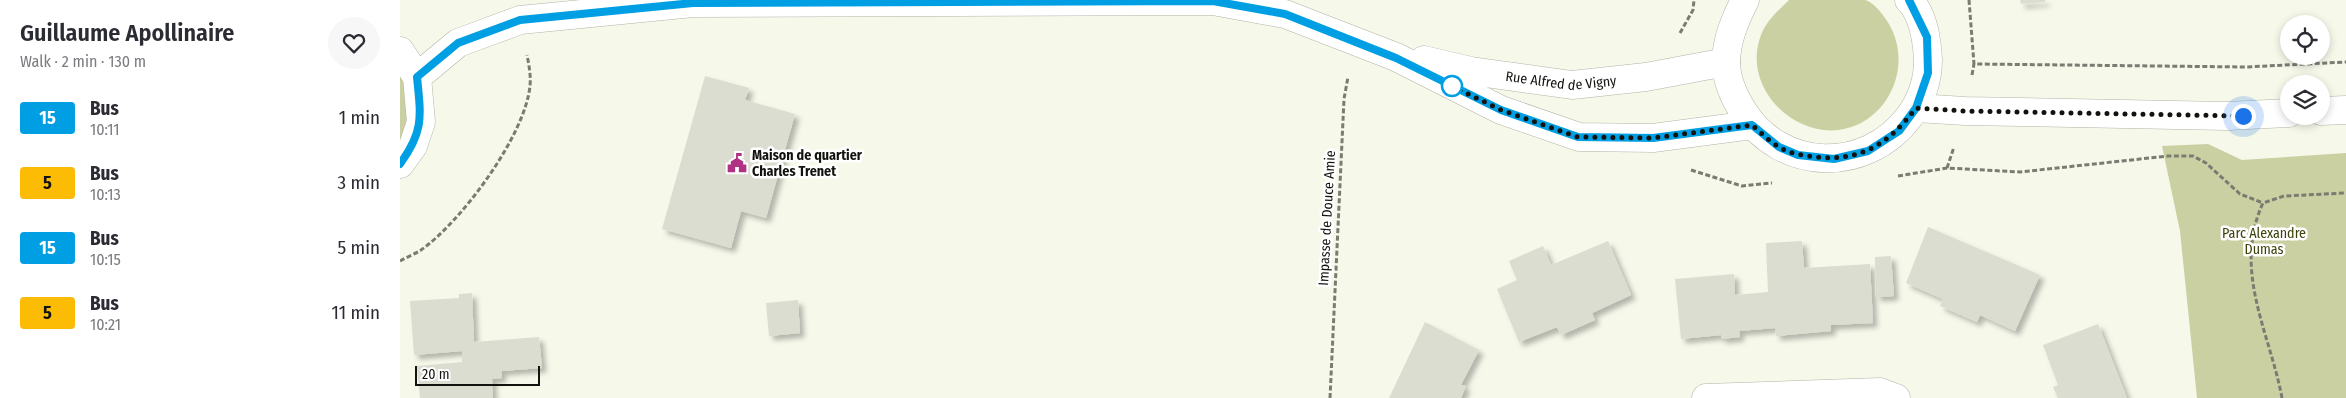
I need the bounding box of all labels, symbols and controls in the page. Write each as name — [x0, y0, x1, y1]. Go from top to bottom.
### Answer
map controls — [2280, 15, 2330, 125]
button: locate — [2280, 15, 2330, 65]
button: heart — [328, 17, 380, 69]
text: Guillaume Apollinaire — [20, 19, 234, 47]
text: Walk · 2 min · 130 m — [20, 52, 146, 71]
street label: Rue Alfred de Vigny — [1505, 67, 1618, 94]
unlabelled marker — [1441, 75, 1463, 97]
button: layers — [2280, 75, 2330, 125]
text: Bus — [90, 97, 119, 120]
your location — [2231, 104, 2256, 129]
text: 1 min — [339, 106, 380, 129]
text: 15 — [39, 107, 56, 129]
text: 10:11 — [90, 120, 120, 139]
place label: Maison de quartier Charles Trenet — [752, 147, 863, 180]
street label: Impasse de Douce Amie — [1315, 150, 1339, 286]
public building icon: Maison de quartier Charles Trenet — [726, 152, 748, 174]
text: Bus — [90, 162, 119, 185]
text: 3 min — [338, 171, 380, 194]
text: 5 — [43, 172, 52, 194]
text: 10:13 — [90, 185, 121, 204]
park label: Parc Alexandre Dumas — [2222, 225, 2306, 258]
text: Bus — [90, 227, 119, 250]
text: 5 min — [337, 236, 380, 259]
text: 15 — [39, 237, 56, 259]
text: 10:15 — [90, 250, 121, 269]
text: Bus — [90, 292, 119, 315]
text: 11 min — [332, 301, 380, 324]
text: 5 — [43, 302, 52, 324]
text: 10:21 — [90, 315, 121, 334]
scale bar — [415, 363, 540, 386]
text: 20 m — [422, 366, 450, 383]

